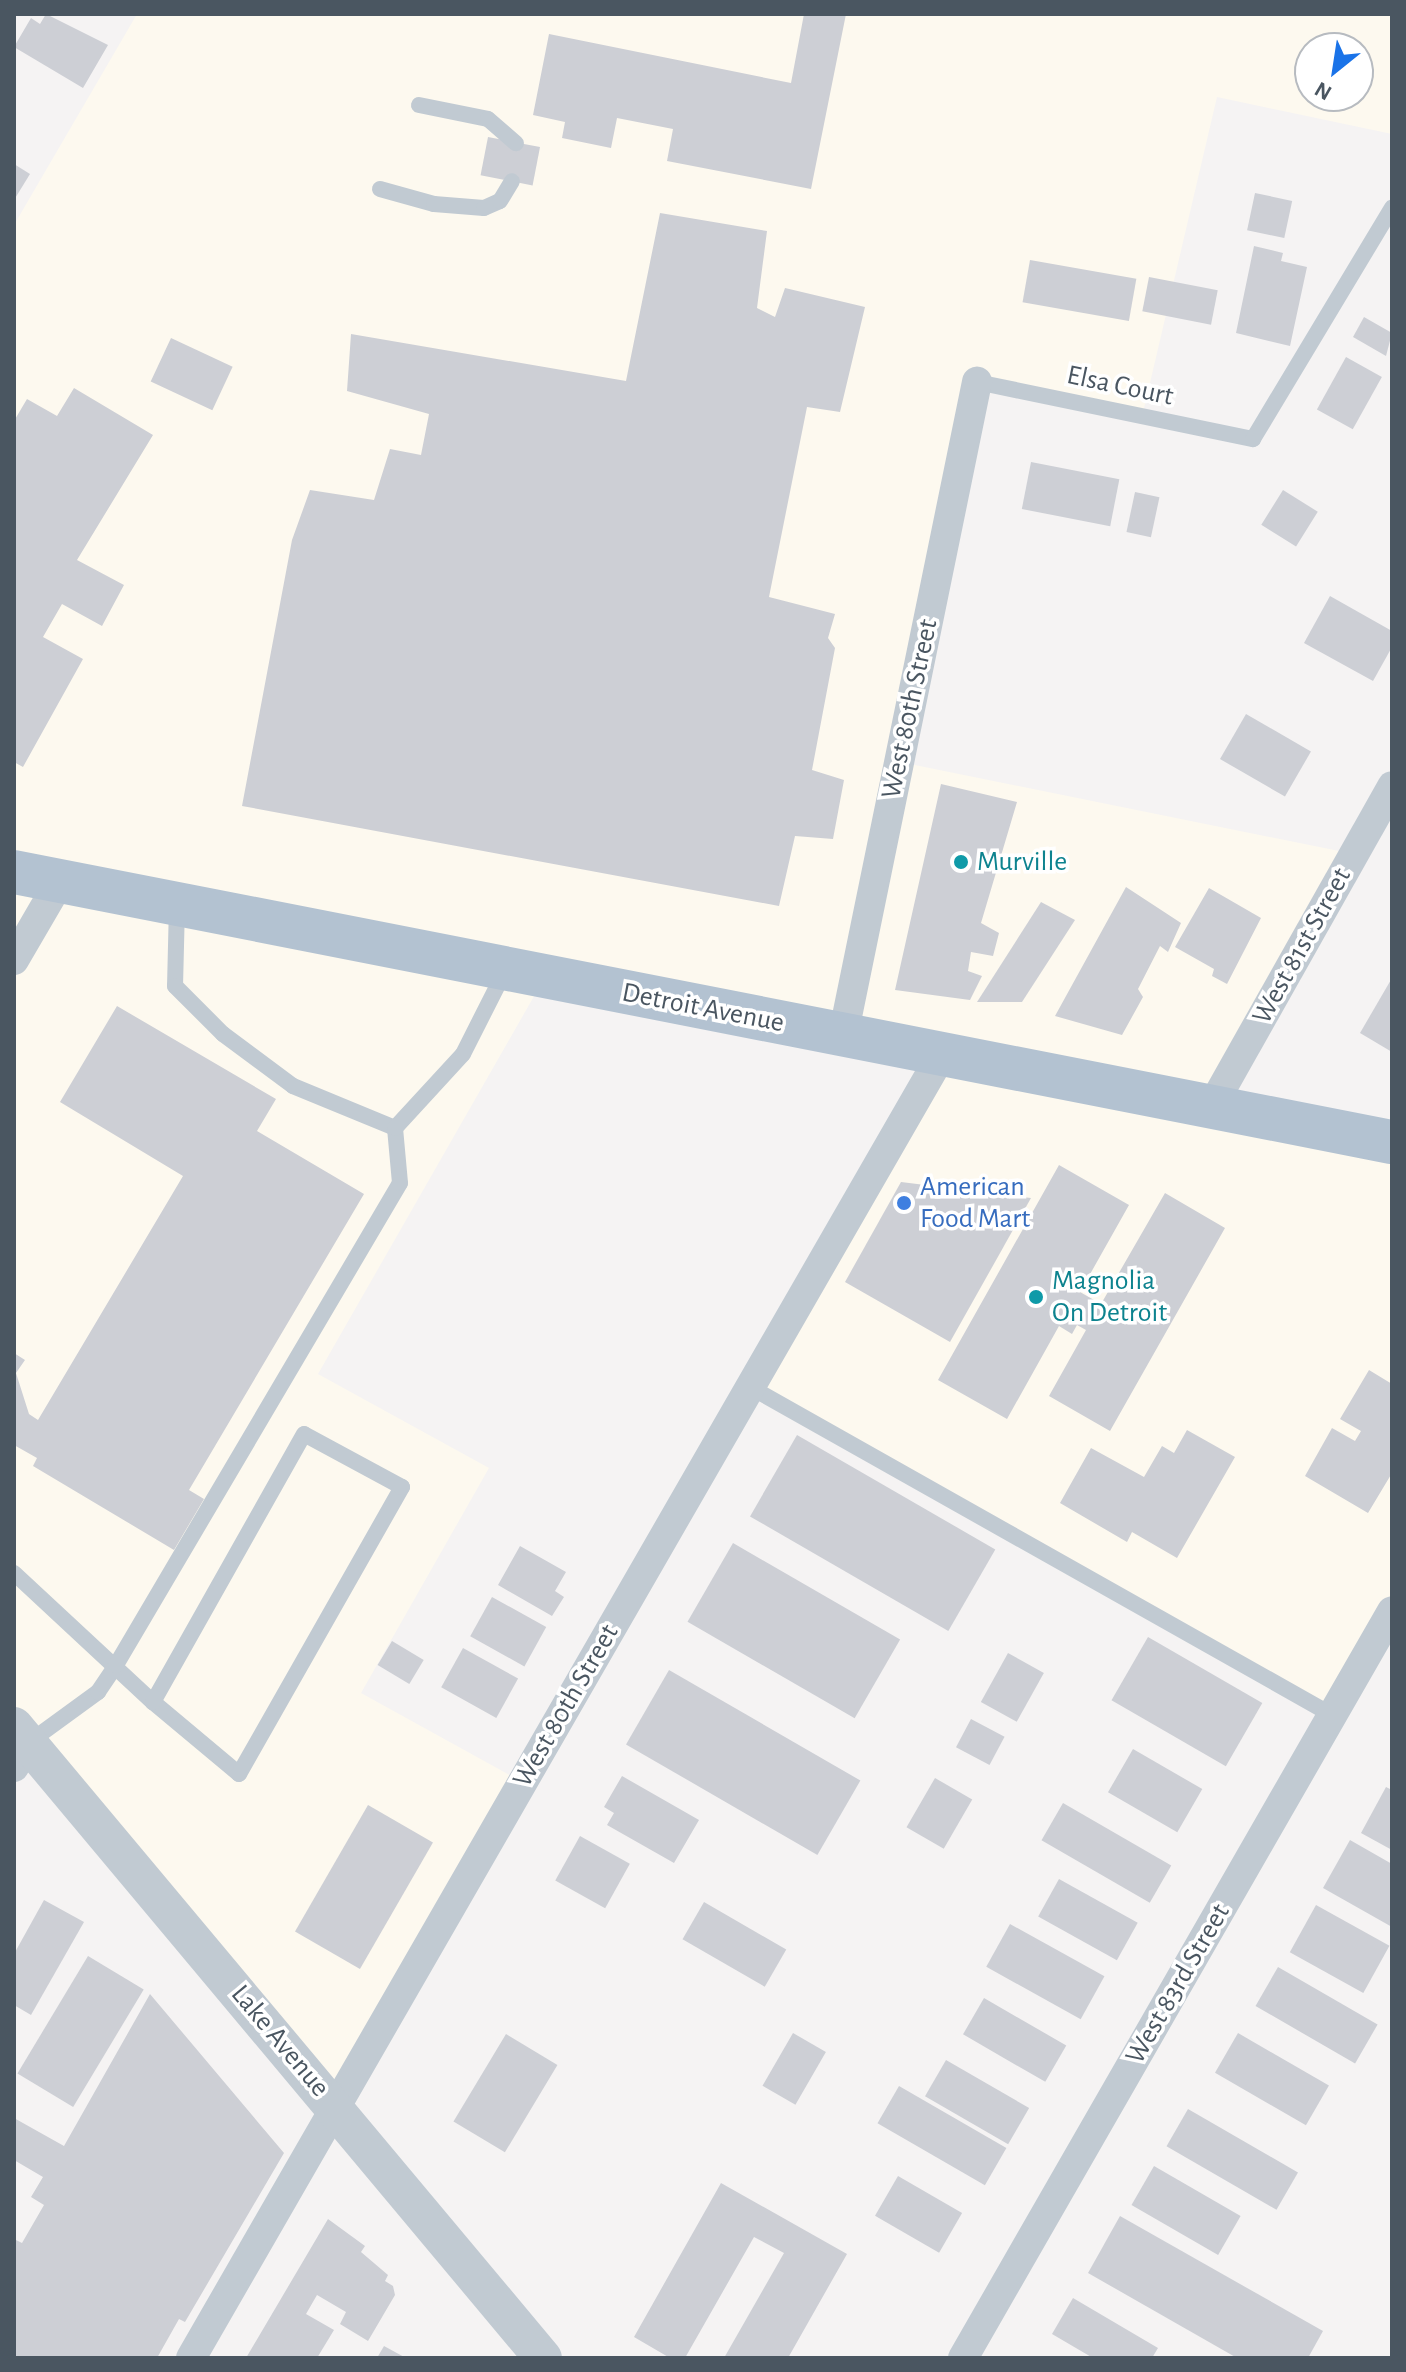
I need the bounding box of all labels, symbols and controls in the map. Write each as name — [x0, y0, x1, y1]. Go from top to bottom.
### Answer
north arrow — [1294, 32, 1374, 112]
text: N — [1311, 78, 1335, 104]
street label: Elsa Court — [1064, 358, 1176, 414]
street label: West 80th Street — [875, 616, 945, 802]
place label: Murville — [977, 845, 1067, 879]
marker: Murville — [952, 853, 970, 871]
street label: West 81st Street — [1245, 862, 1359, 1030]
street label: Detroit Avenue — [619, 976, 787, 1040]
place label: American Food Mart — [920, 1170, 1030, 1236]
marker: American Food Mart — [895, 1194, 913, 1212]
place label: Magnolia On Detroit — [1052, 1264, 1167, 1330]
marker: Magnolia On Detroit — [1027, 1288, 1045, 1306]
street label: West 80th Street — [506, 1619, 626, 1793]
street label: West 83rd Street — [1119, 1898, 1237, 2070]
street label: Lake Avenue — [223, 1978, 337, 2104]

